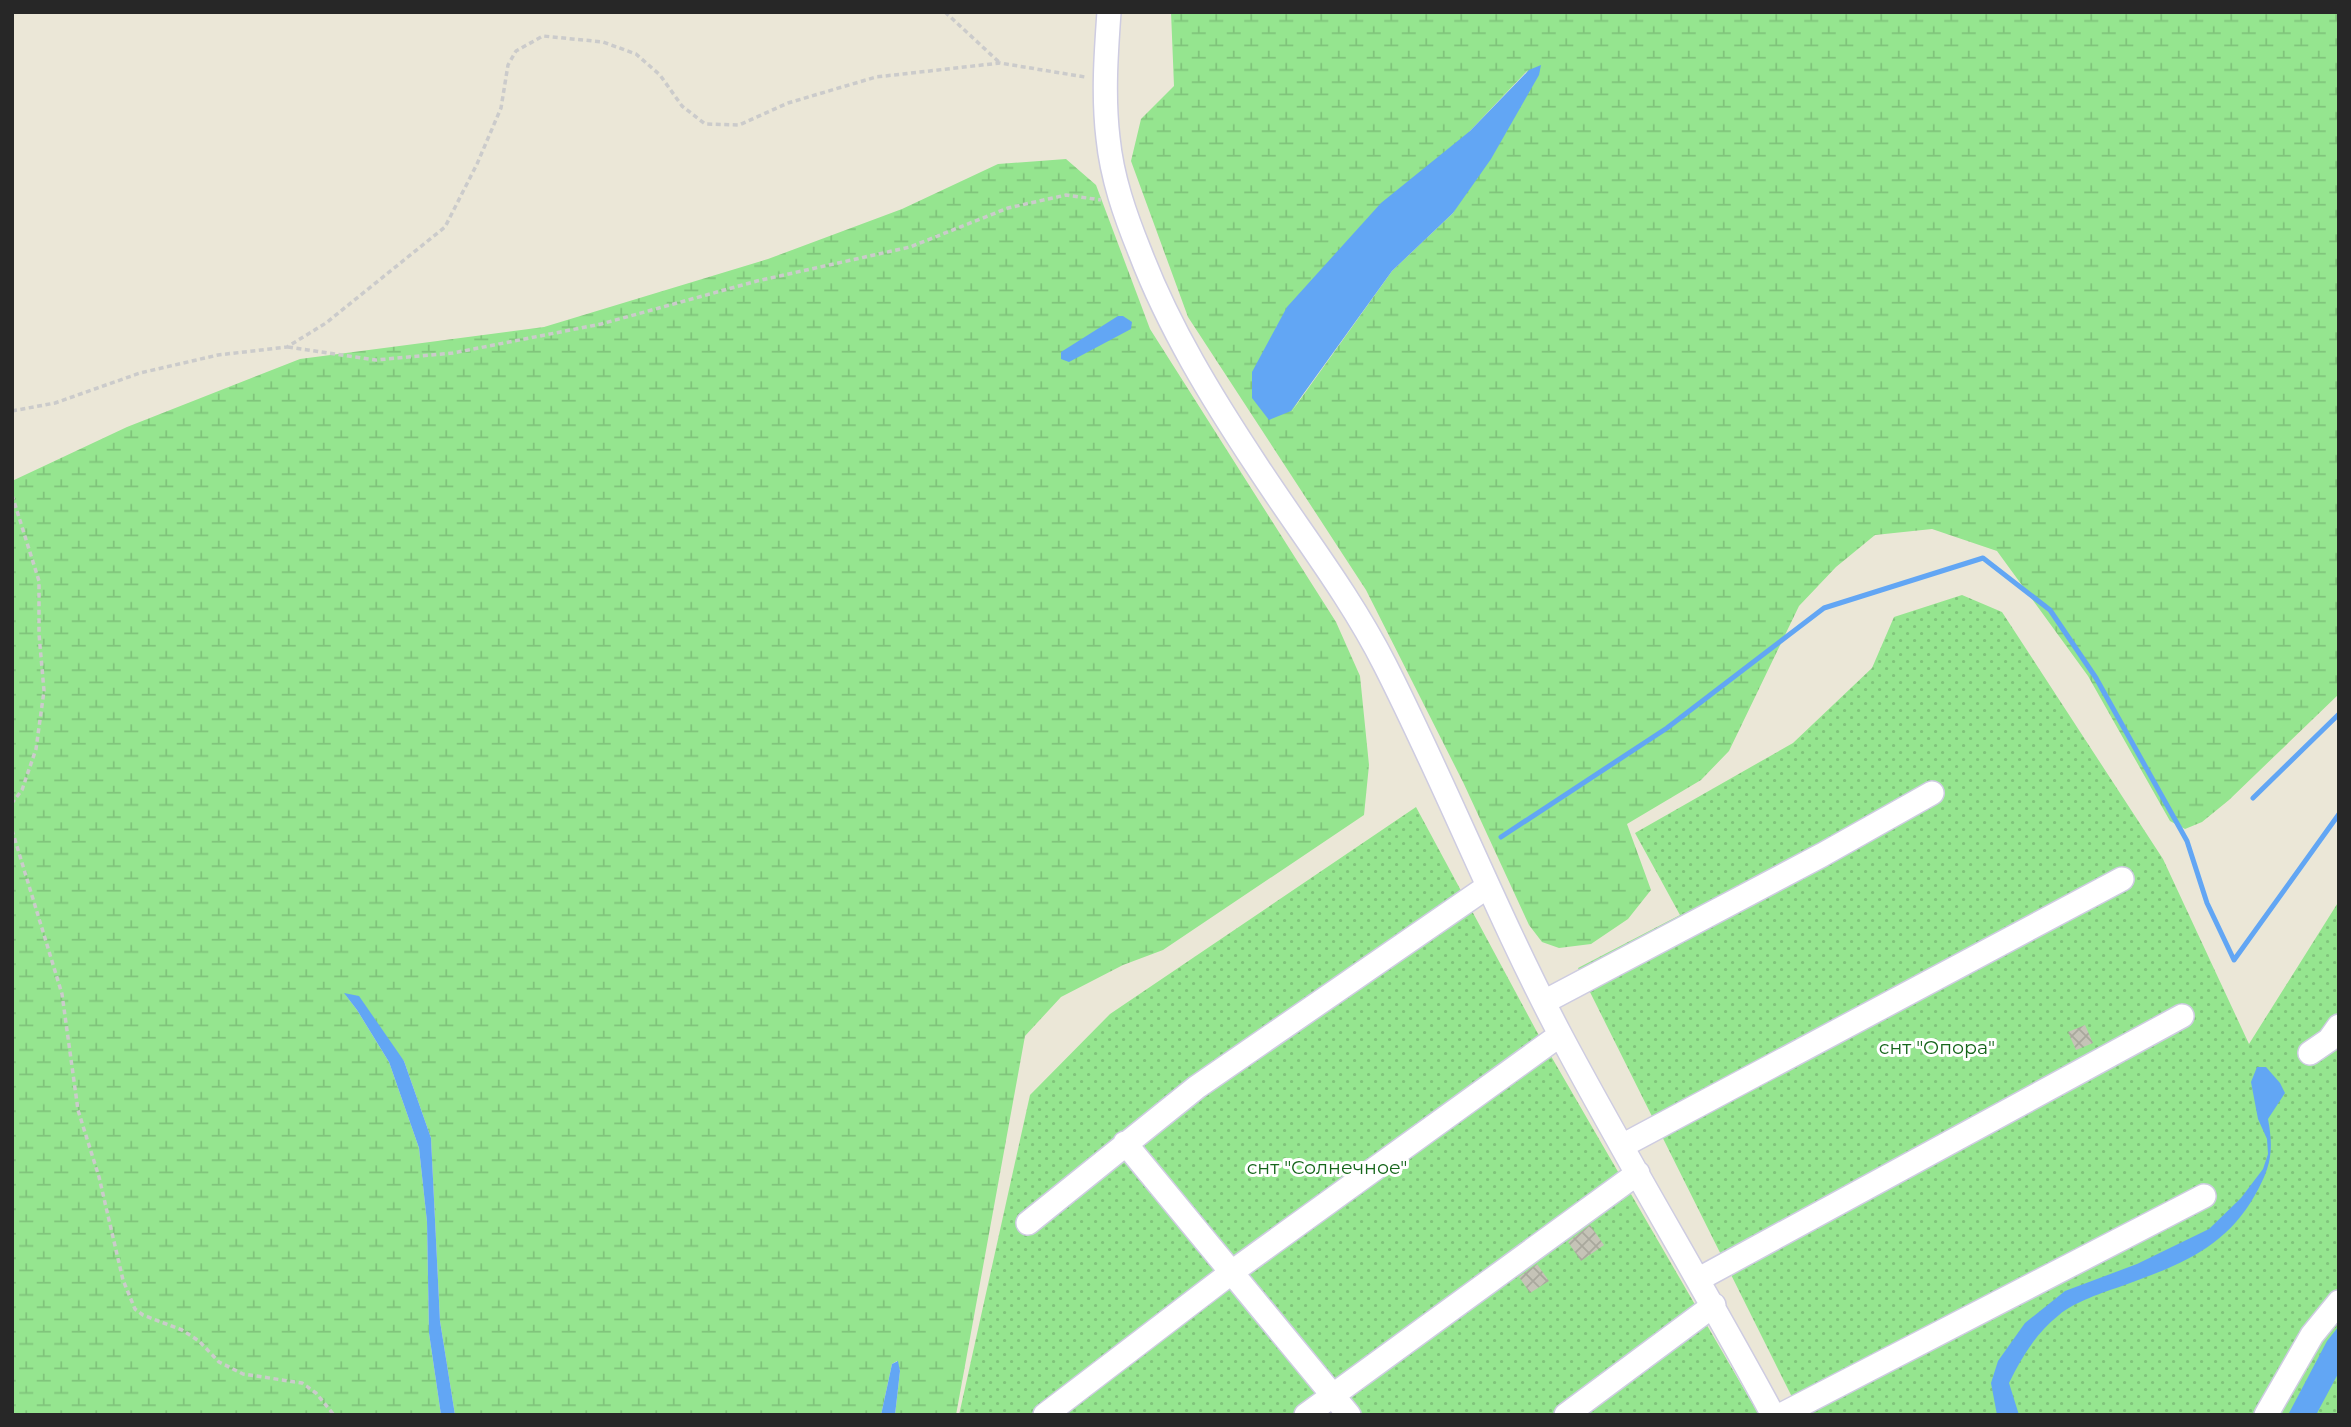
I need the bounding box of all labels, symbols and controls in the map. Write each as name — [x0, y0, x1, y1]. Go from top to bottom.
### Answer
park label: снт "Опора" — [1879, 1036, 1995, 1059]
park label: снт "Солнечное" — [1247, 1156, 1407, 1179]

